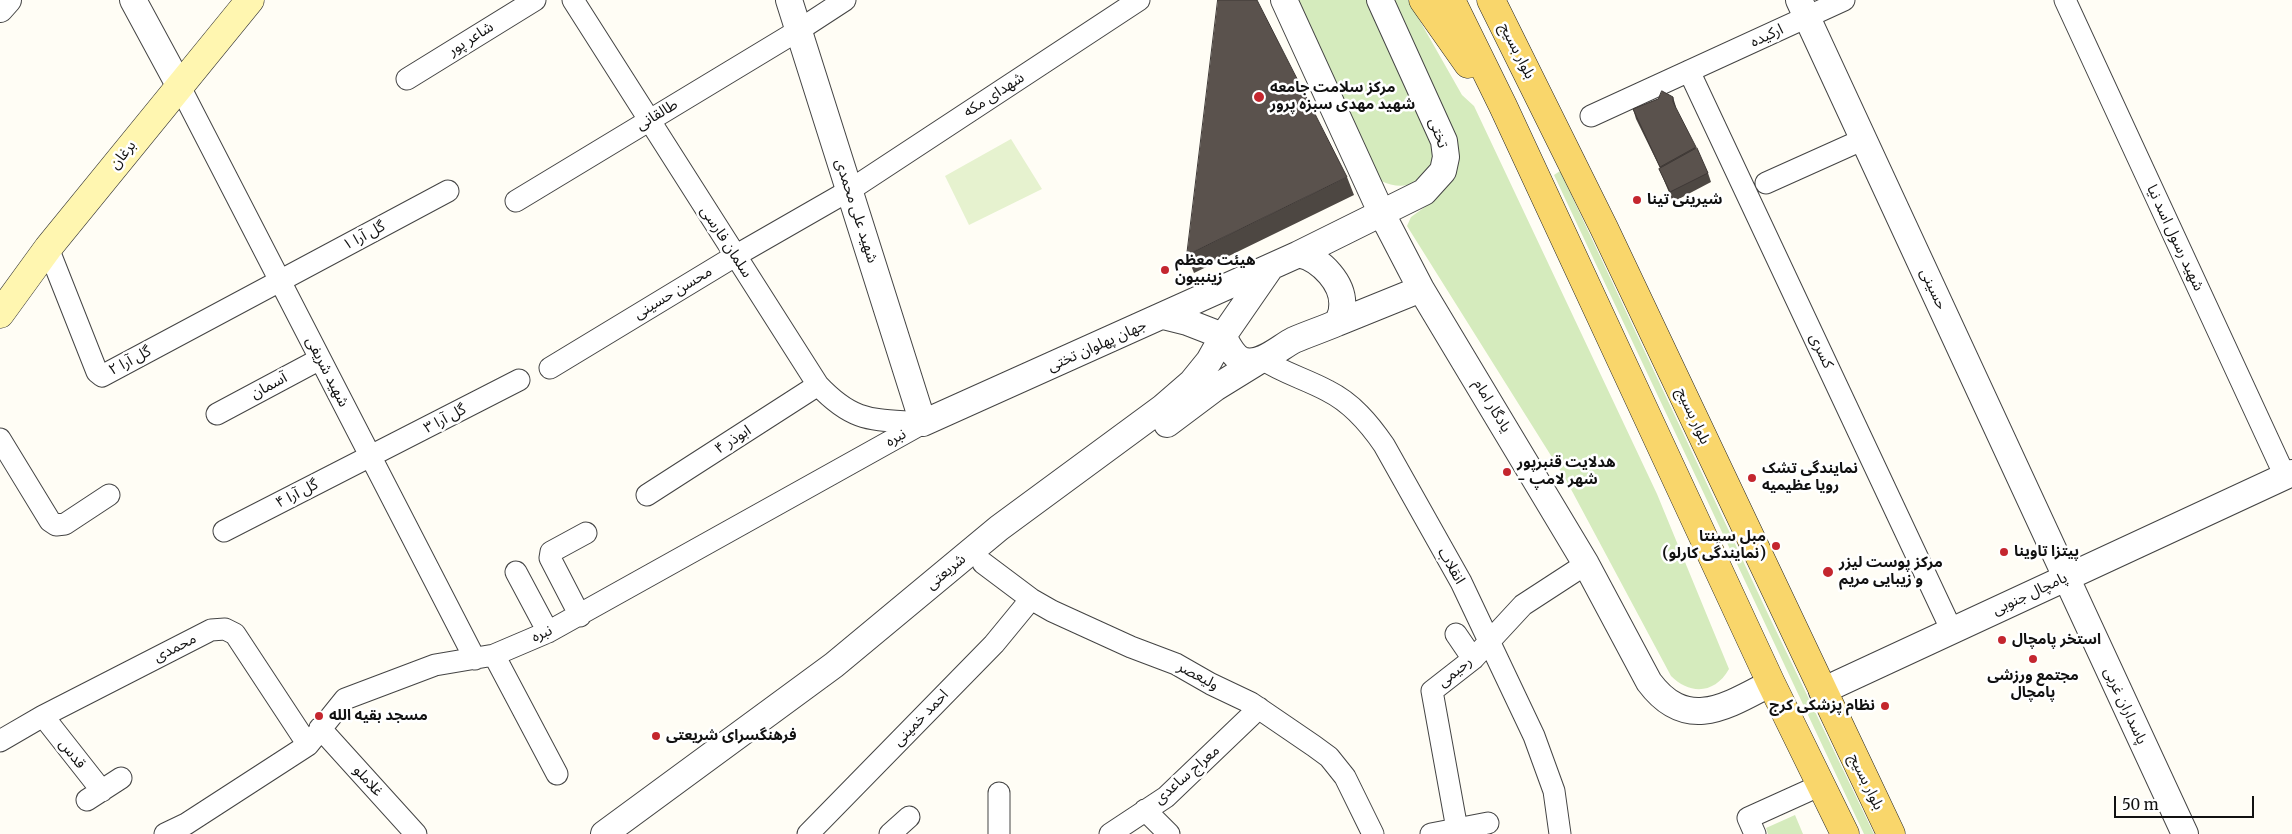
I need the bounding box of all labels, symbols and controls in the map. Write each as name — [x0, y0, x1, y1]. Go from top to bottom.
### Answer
street label: شاعر پور — [445, 18, 497, 60]
street label: بلوار بسیج — [1495, 20, 1539, 82]
street label: ارکیده — [1748, 21, 1786, 51]
street label: شهدای مکه — [960, 69, 1028, 121]
place label: مرکز سلامت جامعه شهید مهدی سبزه پرور — [1270, 79, 1415, 114]
marker: مرکز سلامت جامعه شهید مهدی سبزه پرور — [1252, 90, 1266, 104]
street label: طالقانی — [633, 96, 681, 134]
street label: تختی — [1424, 116, 1452, 150]
street label: برغان — [106, 137, 140, 173]
street label: شهید علی محمدی — [831, 157, 881, 265]
street label: شهید رسول اسد نیا — [2142, 182, 2208, 294]
place label: شیرینی تینا — [1647, 191, 1722, 209]
marker: شیرینی تینا — [1631, 194, 1643, 206]
street label: سلمان فارسی — [696, 203, 756, 281]
street label: گل آرا ۱ — [340, 217, 388, 255]
place label: هیئت معظم زینبیون — [1175, 252, 1256, 287]
street label: محسن حسینی — [631, 263, 715, 323]
marker: هیئت معظم زینبیون — [1159, 264, 1171, 276]
street label: حسینی — [1916, 266, 1950, 312]
street label: جهان پهلوان تختی — [1045, 316, 1149, 376]
street label: کسری — [1805, 331, 1837, 371]
street label: شهید شریفی — [302, 334, 352, 410]
street label: گل آرا ۲ — [106, 342, 154, 380]
street label: آسمان — [248, 369, 290, 403]
street label: یادگار امام — [1469, 376, 1515, 436]
street label: بلوار بسیج — [1672, 385, 1714, 447]
street label: گل آرا ۳ — [421, 400, 469, 438]
street label: ابوذر ۴ — [712, 422, 754, 458]
street label: نبره — [883, 425, 909, 451]
place label: هدلایت قنبرپور - شهر لامپ — [1517, 454, 1616, 489]
place label: نمایندگی تشک رویا عظیمیه — [1762, 460, 1858, 495]
marker: هدلایت قنبرپور - شهر لامپ — [1501, 466, 1513, 478]
marker: نمایندگی تشک رویا عظیمیه — [1746, 472, 1758, 484]
street label: گل آرا ۴ — [273, 476, 321, 512]
place label: مبل سپنتا (نمایندگی کارلو) — [1662, 528, 1766, 563]
marker: مبل سپنتا (نمایندگی کارلو) — [1770, 540, 1782, 552]
place label: پیتزا تاوینا — [2014, 543, 2079, 561]
street label: انقلاب — [1433, 545, 1469, 587]
marker: پیتزا تاوینا — [1998, 546, 2010, 558]
street label: شریعتی — [923, 550, 969, 594]
place label: مرکز پوست لیزر و زیبایی مریم — [1839, 554, 1943, 589]
marker: مرکز پوست لیزر و زیبایی مریم — [1821, 565, 1835, 579]
street label: پامچال جنوبی — [1990, 569, 2070, 619]
street label: نبره — [529, 622, 555, 646]
street label: محمدی — [151, 630, 199, 666]
place label: استخر پامچال — [2012, 631, 2101, 649]
marker: استخر پامچال — [1996, 634, 2008, 646]
street label: رحیمی — [1434, 653, 1476, 691]
marker: مجتمع ورزشی پامچال — [2027, 653, 2039, 665]
street label: ولیعصر — [1174, 658, 1222, 694]
street label: پاسداران غربی — [2099, 665, 2151, 747]
place label: مجتمع ورزشی پامچال — [1987, 667, 2079, 702]
street label: احمد خمینی — [890, 686, 952, 750]
place label: نظام پزشکی کرج — [1769, 697, 1875, 715]
marker: نظام پزشکی کرج — [1879, 700, 1891, 712]
place label: مسجد بقیه الله — [329, 707, 428, 725]
marker: مسجد بقیه الله — [313, 710, 325, 722]
place label: فرهنگسرای شریعتی — [666, 727, 797, 745]
marker: فرهنگسرای شریعتی — [650, 730, 662, 742]
street label: قدس — [55, 736, 89, 772]
street label: معراج ساعدی — [1151, 742, 1223, 808]
street label: بلوار بسیج — [1845, 751, 1887, 813]
street label: غلاملو — [349, 762, 387, 800]
scale bar — [2117, 786, 2257, 818]
text: 50 m — [2122, 795, 2159, 814]

